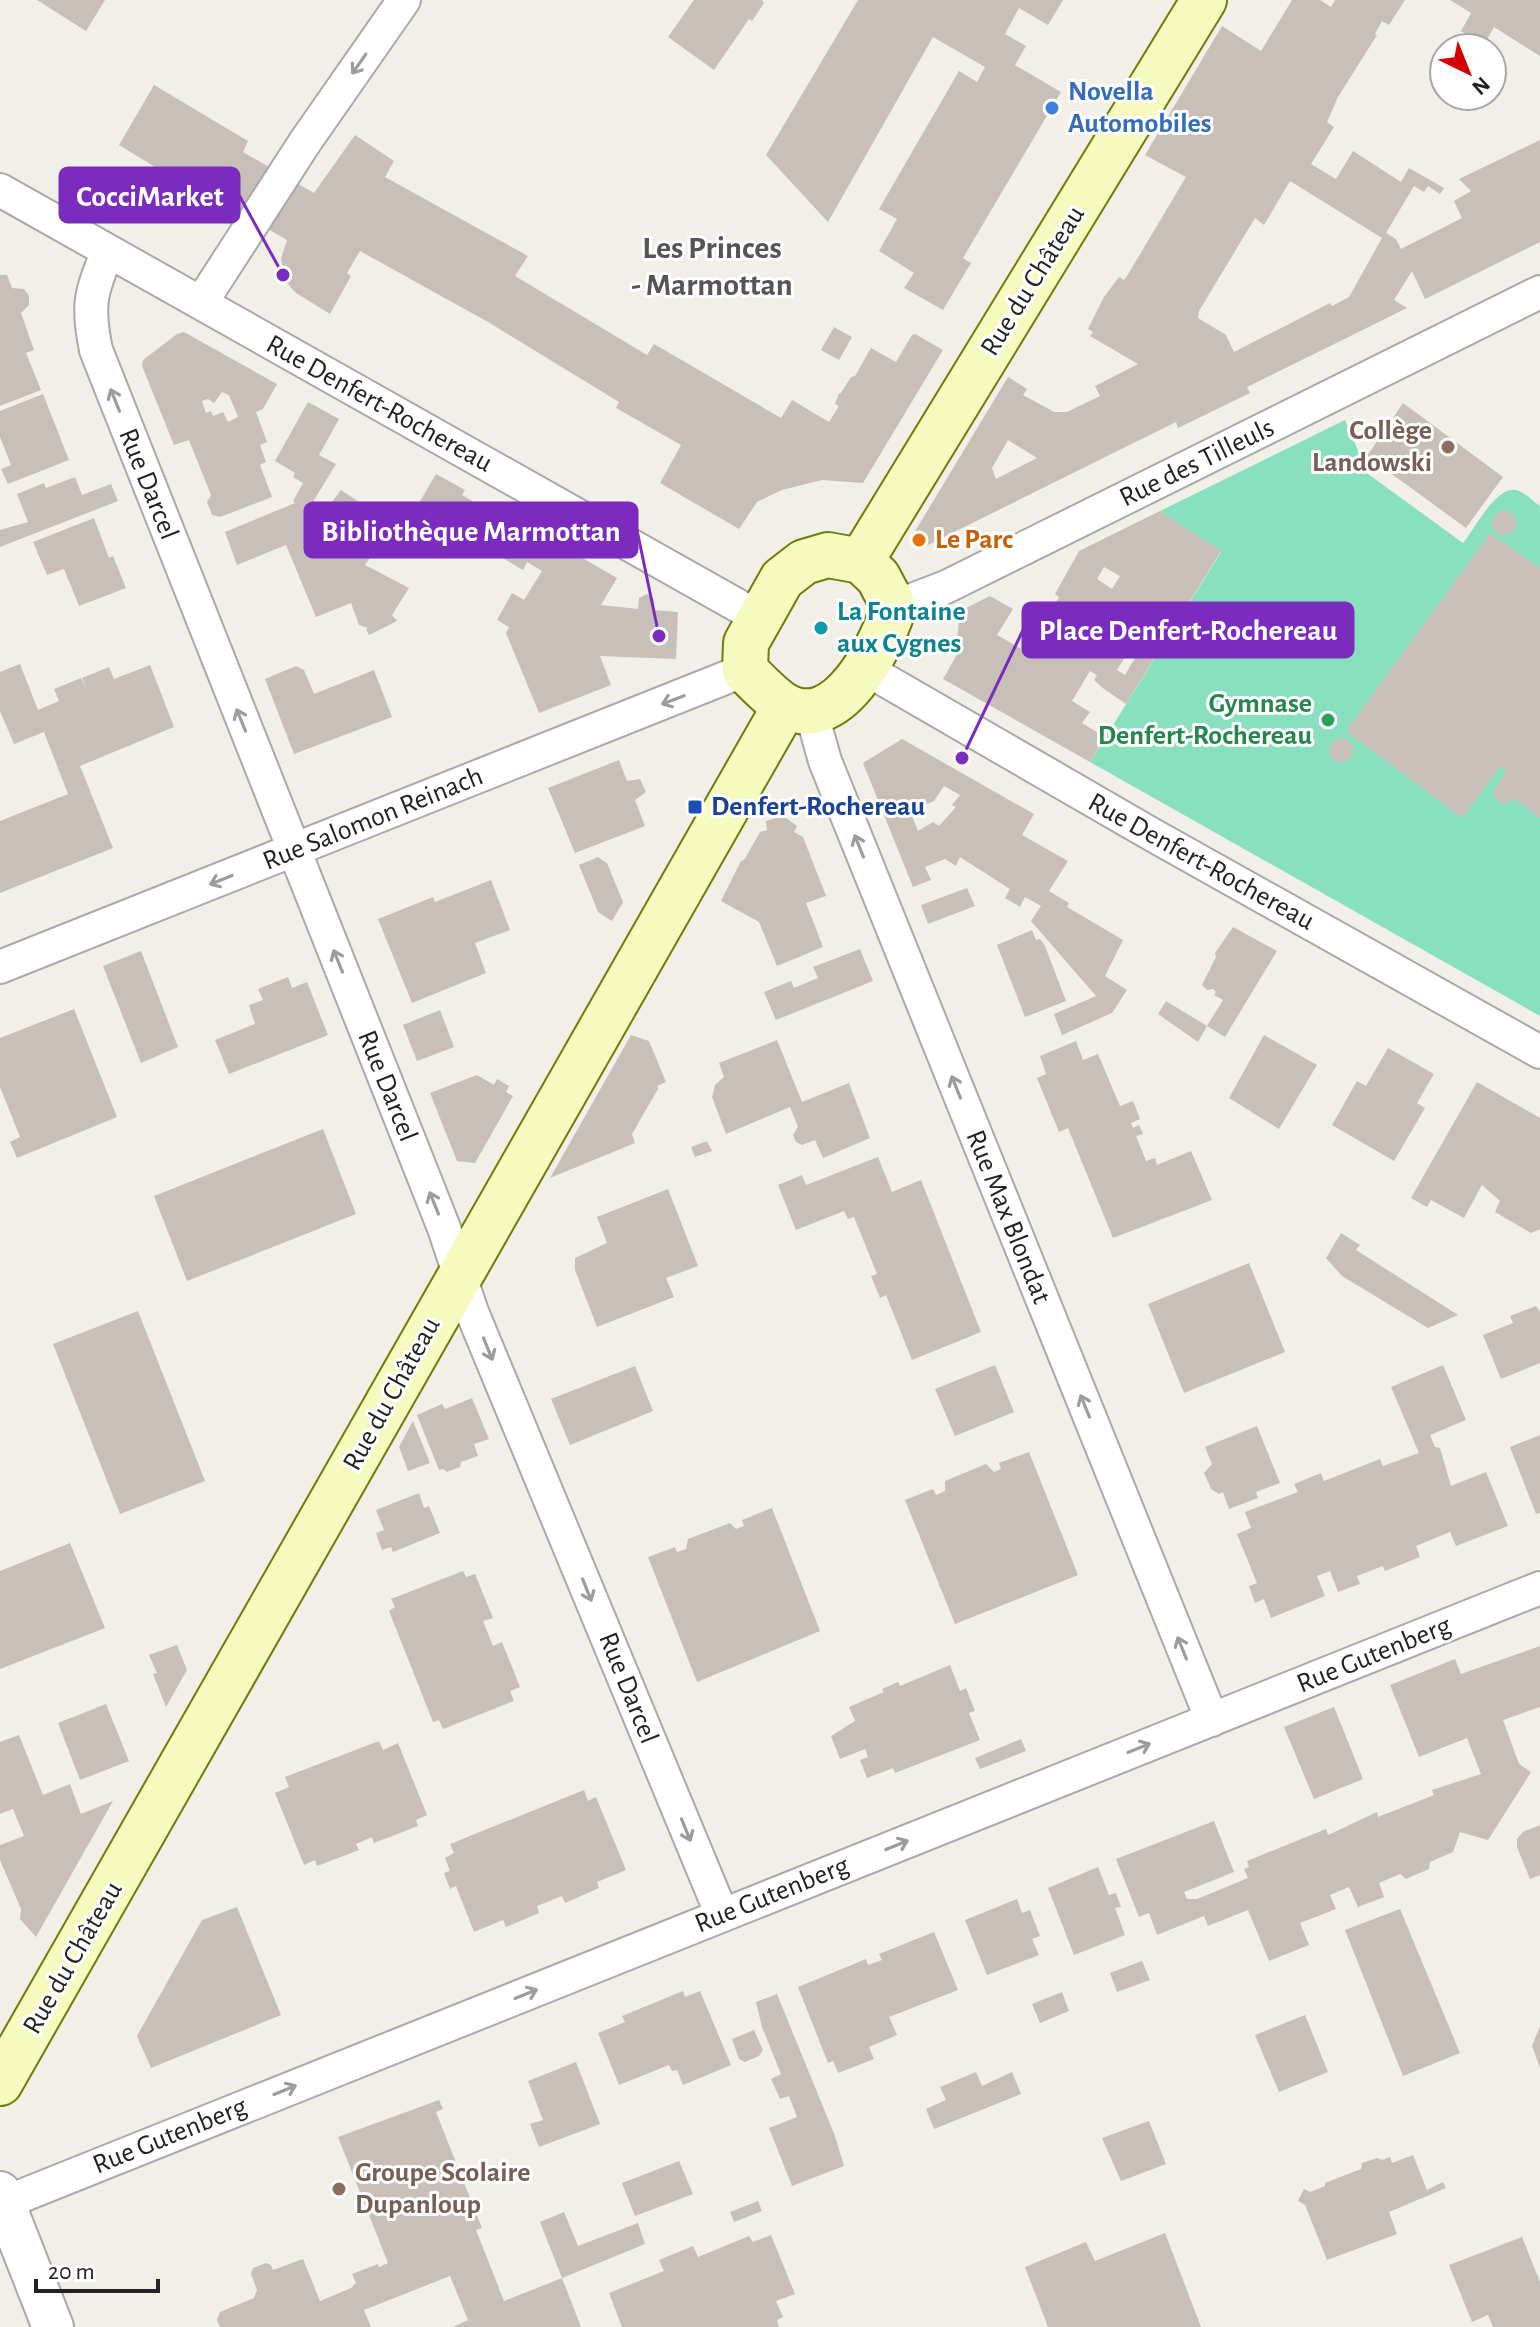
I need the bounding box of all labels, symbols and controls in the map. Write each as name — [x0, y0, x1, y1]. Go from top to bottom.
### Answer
north arrow — [1428, 32, 1508, 112]
one-way arrow — [351, 53, 368, 74]
text: N — [1468, 73, 1494, 99]
place label: Novella Automobiles — [1068, 78, 1212, 138]
marker: Novella Automobiles — [1043, 99, 1061, 117]
callout: CocciMarket — [60, 168, 239, 222]
text: CocciMarket — [76, 182, 224, 212]
street label: Rue du Château — [976, 201, 1090, 361]
district label: Les Princes - Marmottan — [631, 232, 793, 301]
street label: Rue Denfert-Rochereau — [261, 330, 497, 478]
one-way arrow — [107, 388, 121, 413]
street label: Rue des Tilleuls — [1115, 414, 1279, 512]
place label: Collège Landowski — [1312, 417, 1432, 477]
street label: Rue Darcel — [113, 424, 183, 544]
marker: Collège Landowski — [1439, 438, 1457, 456]
callout: Bibliothèque Marmottan — [305, 503, 637, 557]
text: Bibliothèque Marmottan — [321, 517, 621, 547]
place label: Le Parc — [935, 526, 1013, 554]
marker: Le Parc — [910, 531, 928, 549]
place label: La Fontaine aux Cygnes — [837, 598, 966, 658]
callout: Place Denfert-Rochereau — [1023, 603, 1353, 657]
text: Place Denfert-Rochereau — [1039, 616, 1338, 646]
marker: La Fontaine aux Cygnes — [812, 619, 830, 637]
place label: Gymnase Denfert-Rochereau — [1098, 690, 1312, 750]
one-way arrow — [661, 694, 686, 708]
one-way arrow — [233, 708, 248, 733]
marker: Gymnase Denfert-Rochereau — [1319, 711, 1337, 729]
street label: Rue Salomon Reinach — [259, 762, 487, 876]
street label: Rue Denfert-Rochereau — [1083, 788, 1319, 936]
place label: Denfert-Rochereau — [711, 793, 926, 821]
marker: Denfert-Rochereau — [686, 798, 704, 816]
one-way arrow — [851, 834, 866, 859]
one-way arrow — [209, 874, 234, 888]
one-way arrow — [330, 949, 344, 974]
street label: Rue Darcel — [352, 1026, 422, 1146]
one-way arrow — [948, 1075, 963, 1100]
street label: Rue Max Blondat — [960, 1126, 1056, 1308]
one-way arrow — [425, 1191, 440, 1216]
street label: Rue du Château — [338, 1312, 446, 1476]
one-way arrow — [482, 1336, 496, 1361]
one-way arrow — [1077, 1394, 1091, 1419]
one-way arrow — [581, 1577, 595, 1602]
street label: Rue Gutenberg — [1293, 1611, 1455, 1699]
street label: Rue Darcel — [593, 1628, 663, 1748]
one-way arrow — [1174, 1636, 1188, 1661]
one-way arrow — [1126, 1740, 1151, 1755]
one-way arrow — [680, 1817, 695, 1842]
one-way arrow — [884, 1837, 909, 1851]
street label: Rue Gutenberg — [691, 1851, 853, 1939]
street label: Rue du Château — [18, 1877, 128, 2039]
one-way arrow — [513, 1985, 538, 2000]
one-way arrow — [272, 2082, 297, 2096]
street label: Rue Gutenberg — [89, 2092, 251, 2180]
place label: Groupe Scolaire Dupanloup — [355, 2159, 531, 2219]
marker: Groupe Scolaire Dupanloup — [330, 2180, 348, 2198]
scale bar — [36, 2243, 158, 2293]
text: 20 m — [48, 2260, 95, 2284]

